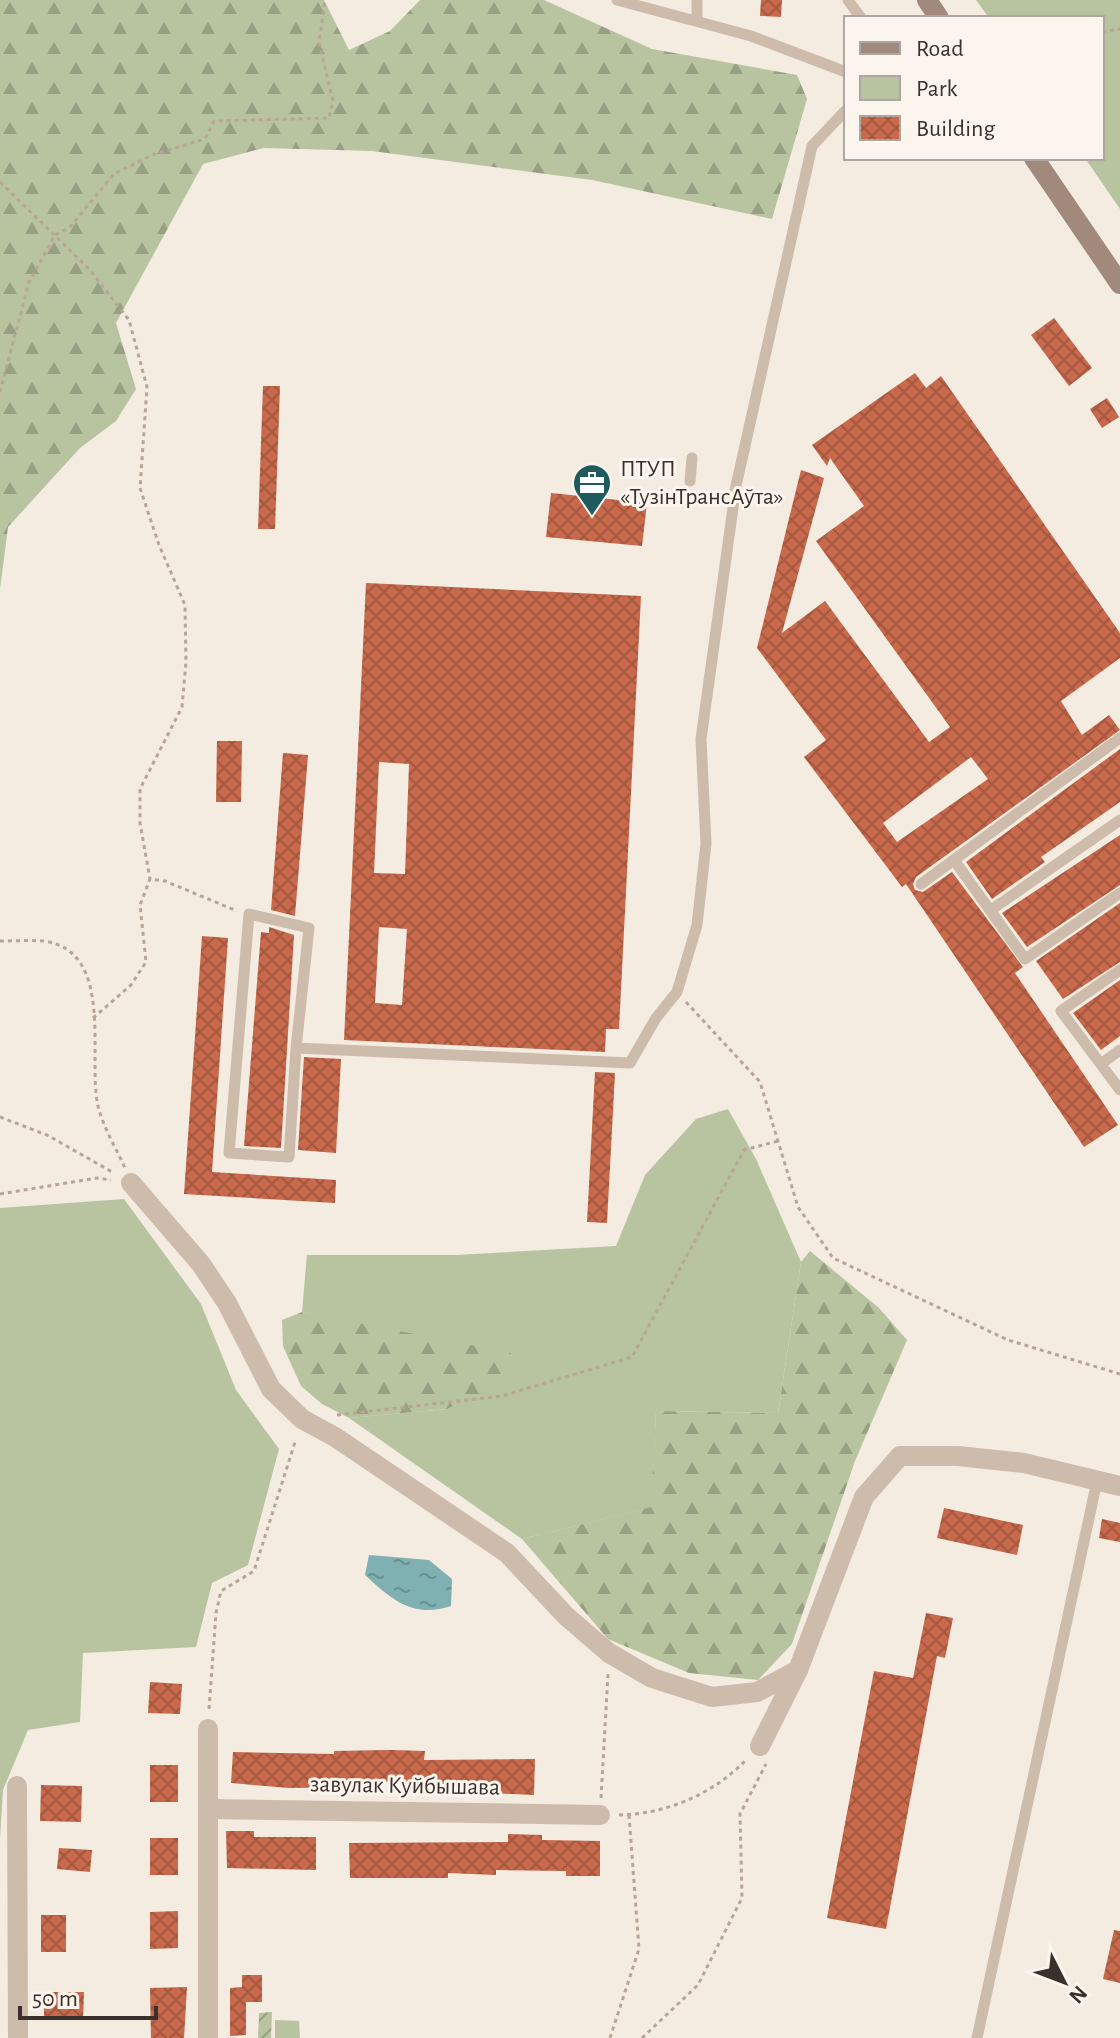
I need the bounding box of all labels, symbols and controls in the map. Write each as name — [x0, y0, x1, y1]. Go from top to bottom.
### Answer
legend — [844, 16, 1104, 160]
text: Road — [916, 37, 964, 61]
text: Park — [916, 77, 957, 101]
text: Building — [916, 117, 995, 141]
place label: ПТУП «ТузінТрансАўта» — [620, 457, 784, 509]
office icon: ПТУП «ТузінТрансАўта» — [571, 462, 613, 517]
street label: завулак Куйбышава — [310, 1772, 500, 1800]
north arrow — [1024, 1942, 1104, 2022]
scale bar — [20, 1970, 156, 2020]
text: N — [1065, 1982, 1091, 2008]
text: 50 m — [32, 1987, 78, 2011]

